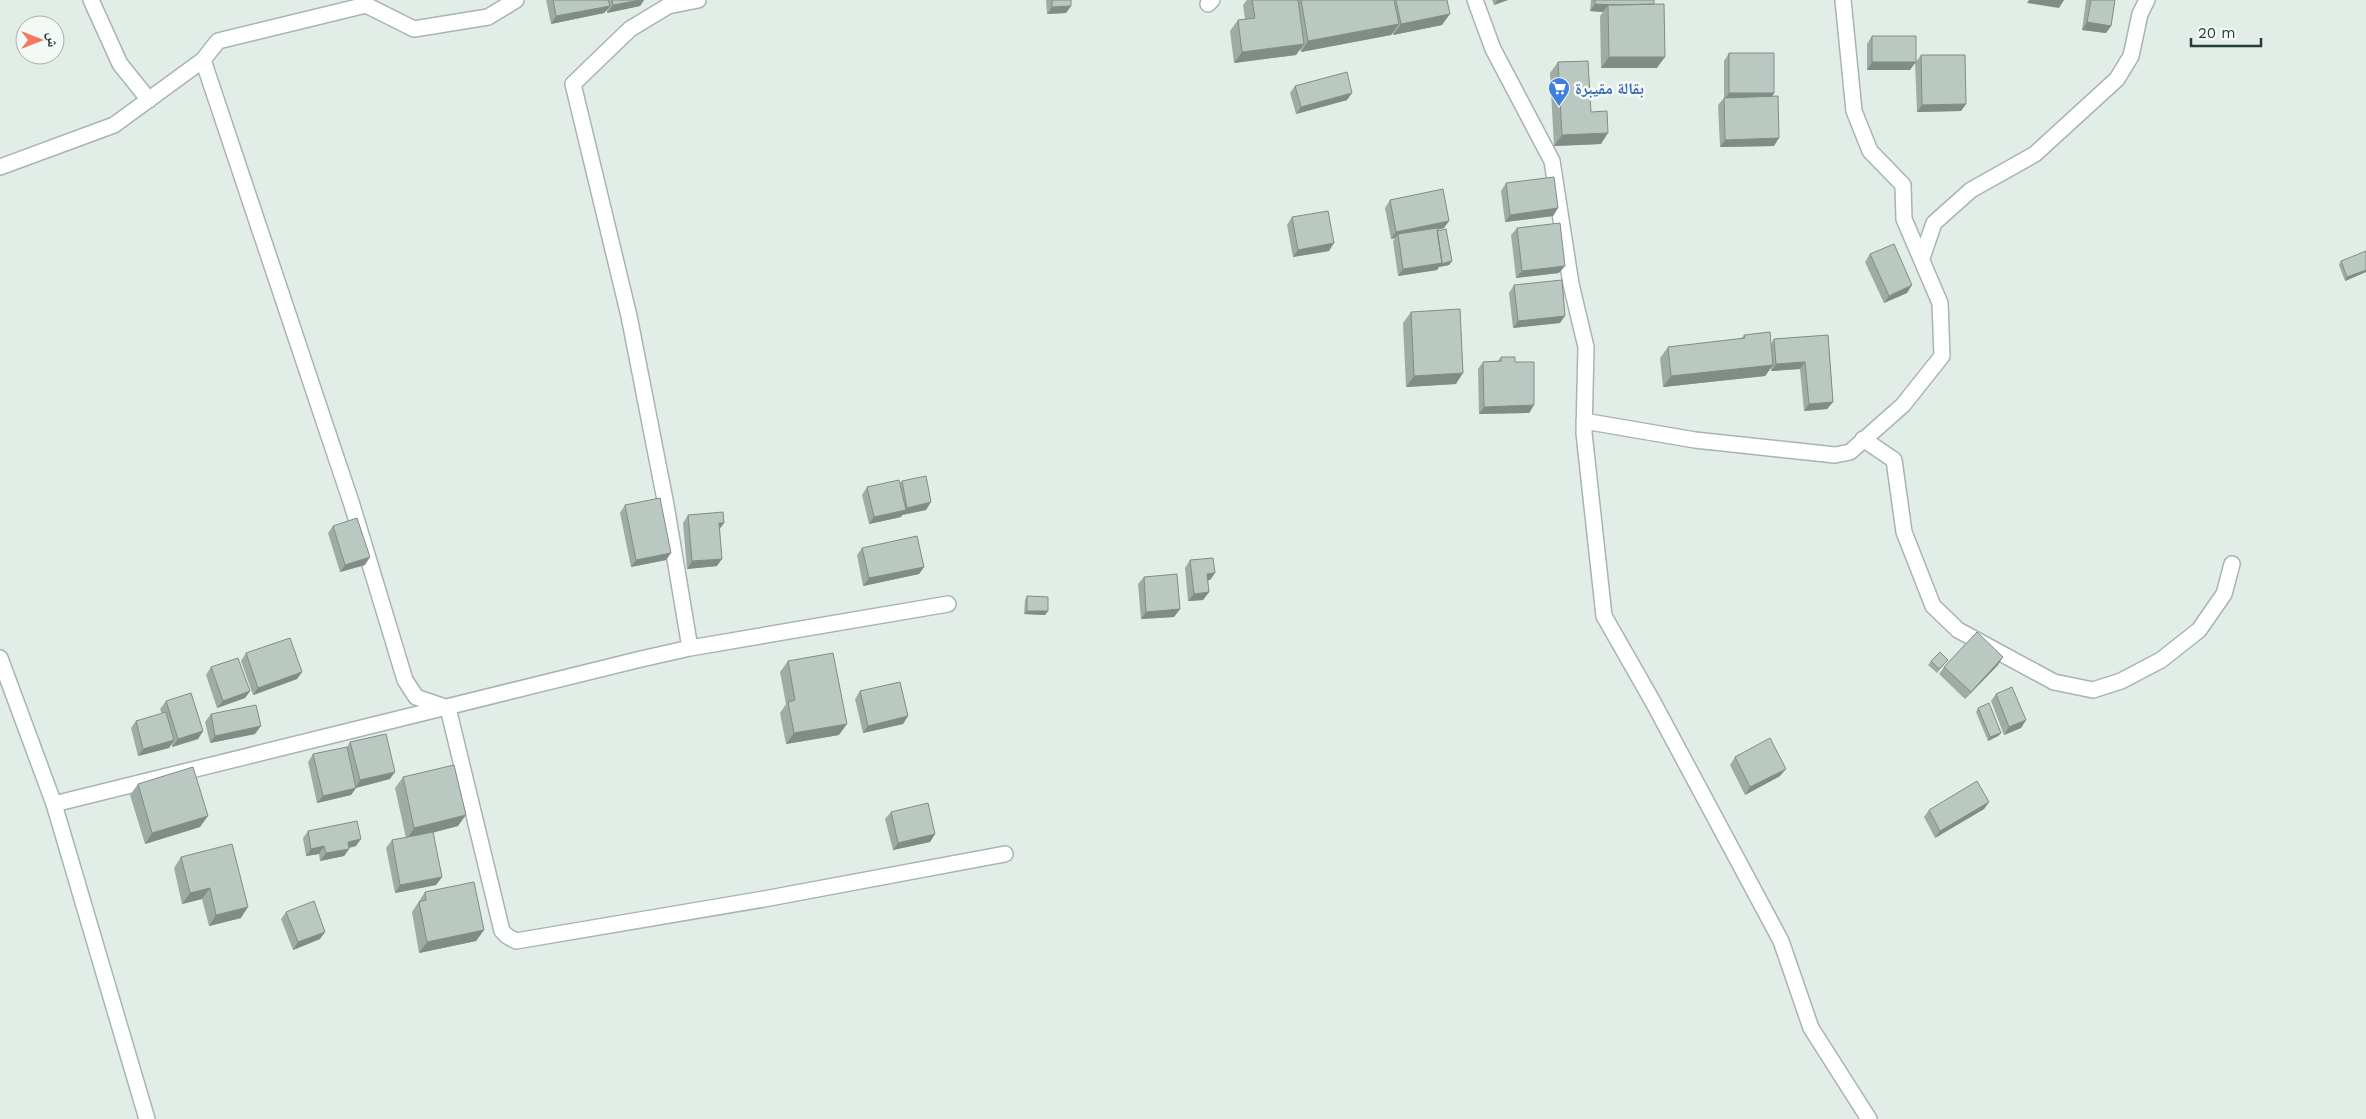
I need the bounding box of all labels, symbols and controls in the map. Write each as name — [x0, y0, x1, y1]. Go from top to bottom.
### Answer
north arrow — [15, 15, 65, 65]
scale bar — [2191, 15, 2261, 47]
text: 20 m — [2198, 24, 2236, 42]
text: ش — [44, 33, 61, 48]
supermarket icon: بقالة مقيبرة — [1547, 76, 1571, 107]
place label: بقالة مقيبرة — [1575, 79, 1644, 98]

